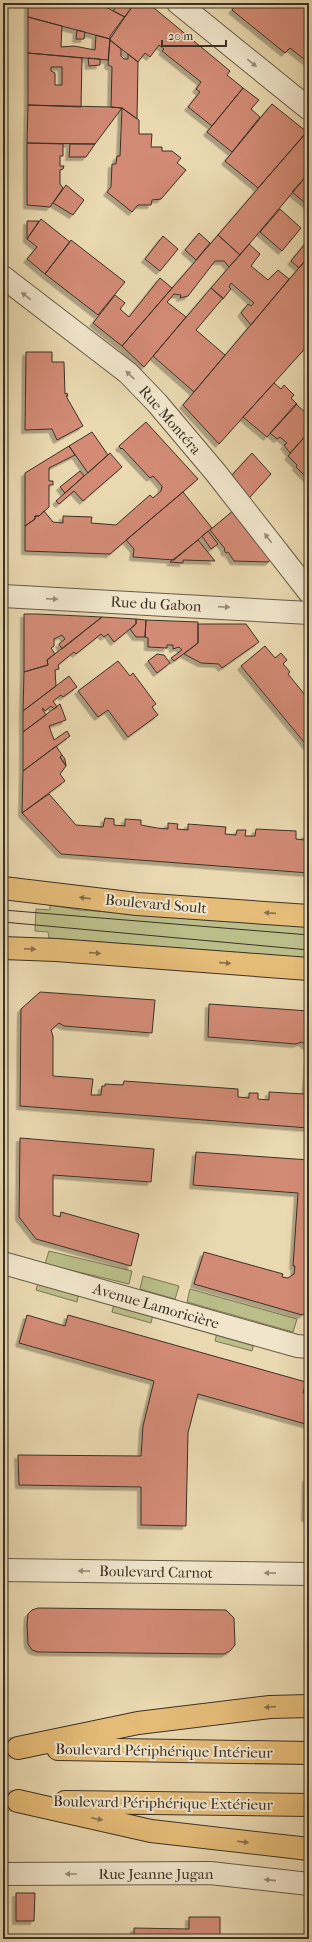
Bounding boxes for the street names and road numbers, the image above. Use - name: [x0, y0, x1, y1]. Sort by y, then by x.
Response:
- street label: Rue Montéra: [135, 382, 206, 459]
- street label: Rue du Gabon: [110, 593, 202, 615]
- street label: Boulevard Soult: [104, 891, 208, 917]
- street label: Avenue Lamoricière: [90, 1279, 222, 1333]
- street label: Boulevard Carnot: [99, 1562, 214, 1582]
- street label: Boulevard Périphérique Intérieur: [55, 1740, 273, 1762]
- street label: Boulevard Périphérique Extérieur: [53, 1792, 274, 1814]
- street label: Rue Jeanne Jugan: [99, 1865, 214, 1883]

